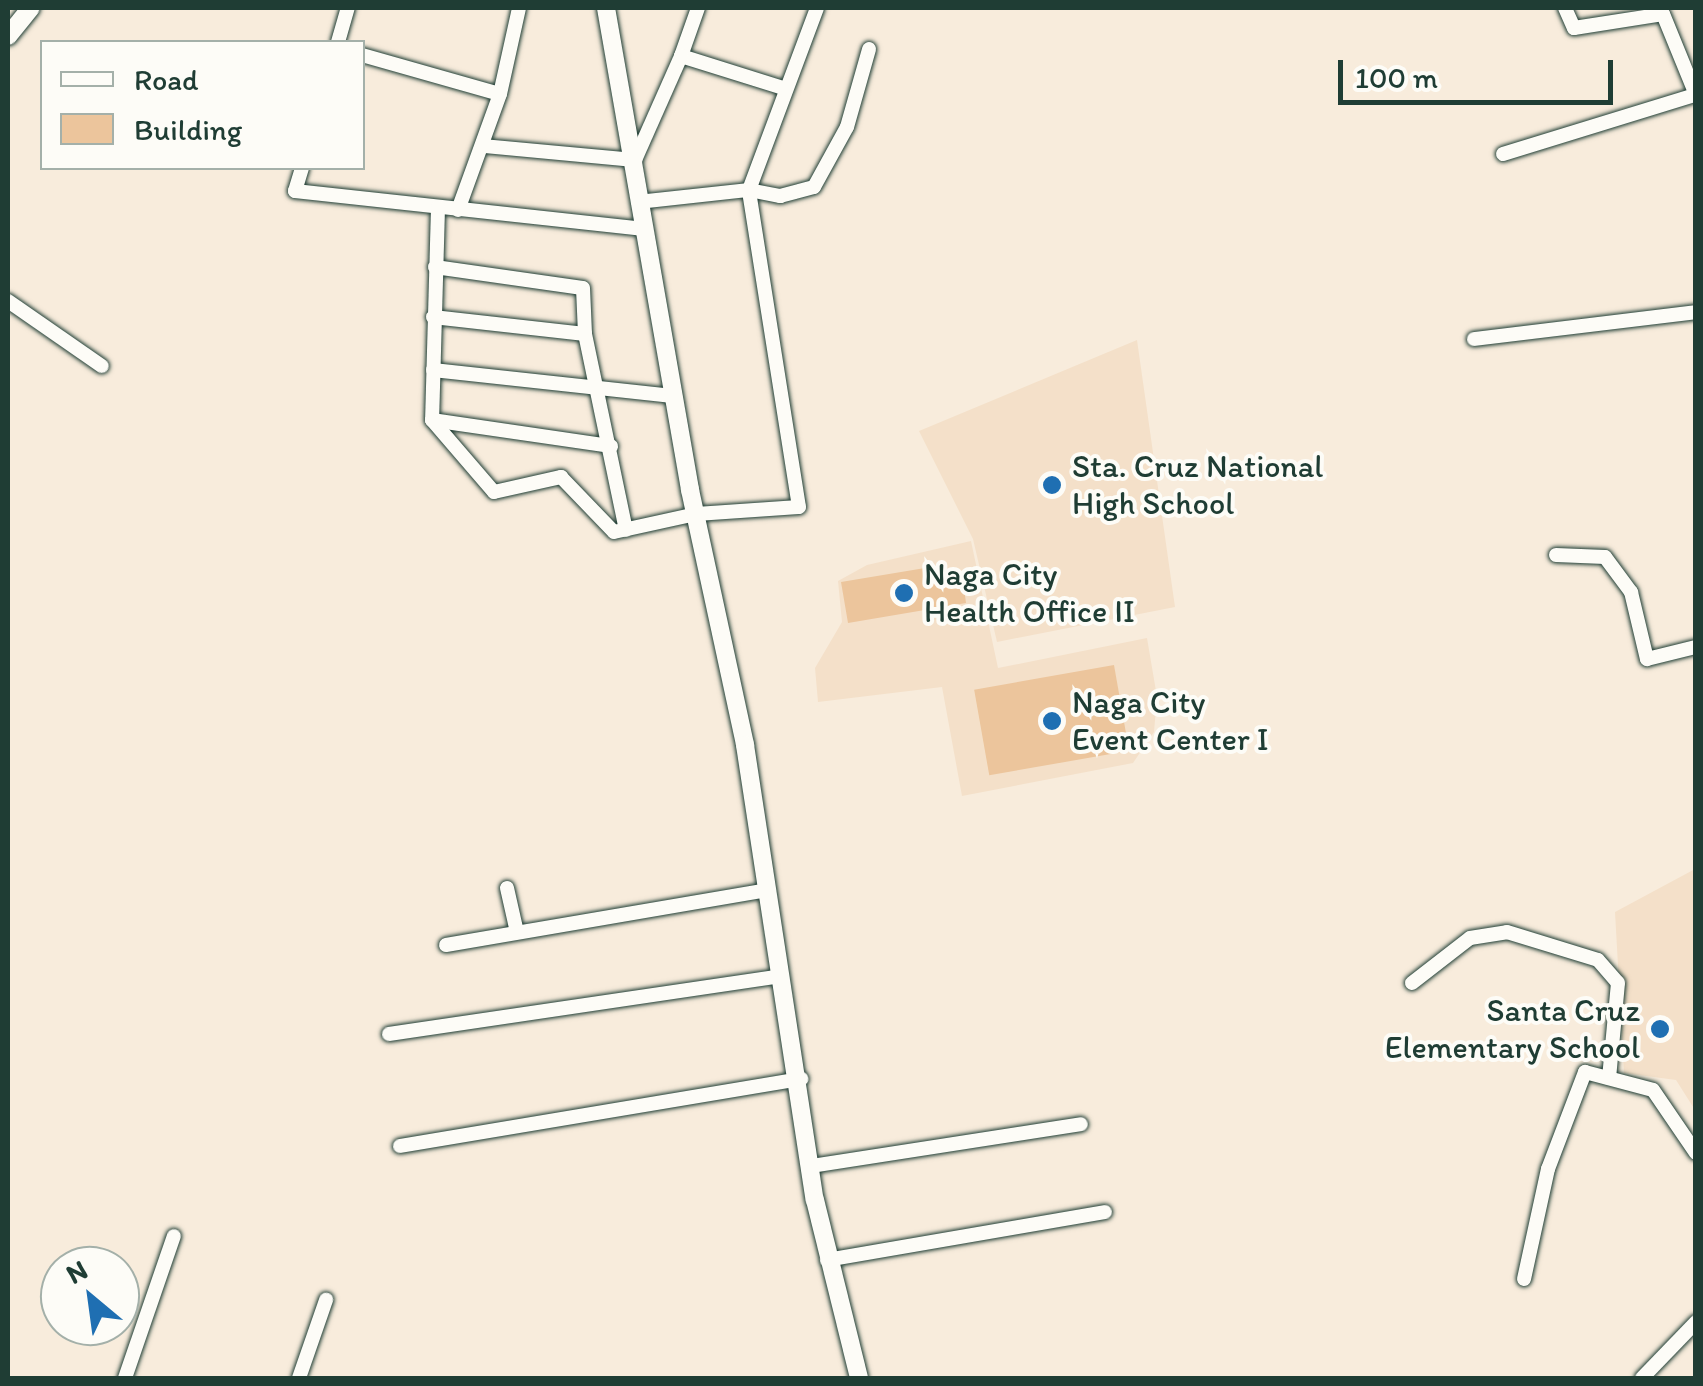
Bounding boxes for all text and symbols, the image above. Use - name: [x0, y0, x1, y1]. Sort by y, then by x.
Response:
- legend: [40, 40, 365, 170]
- scale bar: [1343, 40, 1618, 102]
- text: 100 m: [1355, 59, 1438, 96]
- text: Road: [134, 61, 199, 98]
- text: Building: [134, 111, 242, 148]
- place label: Sta. Cruz National High School: [1072, 448, 1324, 523]
- marker: Sta. Cruz National High School: [1041, 474, 1063, 496]
- place label: Naga City Health Office II: [924, 556, 1135, 631]
- marker: Naga City Health Office II: [893, 582, 915, 604]
- place label: Naga City Event Center I: [1072, 684, 1269, 759]
- marker: Naga City Event Center I: [1041, 710, 1063, 732]
- place label: Santa Cruz Elementary School: [1385, 992, 1640, 1067]
- marker: Santa Cruz Elementary School: [1649, 1018, 1671, 1040]
- north arrow: [40, 1246, 140, 1346]
- text: N: [60, 1252, 93, 1291]

